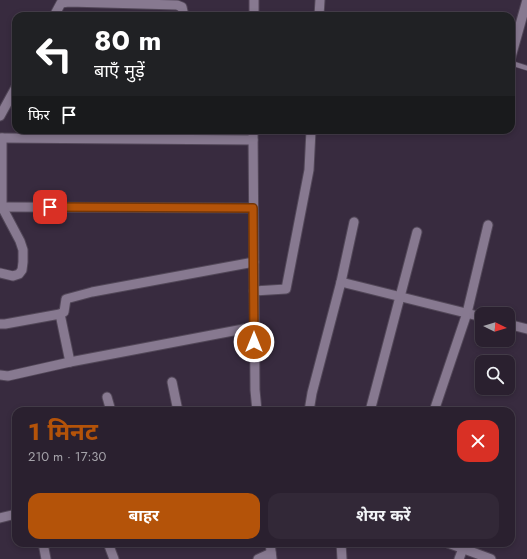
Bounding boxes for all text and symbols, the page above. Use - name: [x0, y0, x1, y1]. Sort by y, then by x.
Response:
- text: 80 m: [94, 20, 161, 61]
- icon: left: [28, 28, 80, 80]
- text: बाएँ मुड़ें: [94, 58, 145, 84]
- text: फिर: [28, 104, 50, 126]
- icon: arrive: [58, 104, 80, 126]
- pin: [33, 190, 67, 224]
- icon: arrive: [39, 196, 61, 218]
- north arrow: [475, 307, 515, 347]
- map controls: [475, 307, 515, 395]
- position arrow: [233, 321, 275, 363]
- button: search: [475, 355, 515, 395]
- text: 1 मिनट: [28, 414, 98, 449]
- button: close: [457, 420, 499, 462]
- text: 210 m · 17:30: [28, 447, 106, 466]
- button: बाहर: [28, 493, 260, 539]
- button: शेयर करें: [268, 493, 499, 539]

